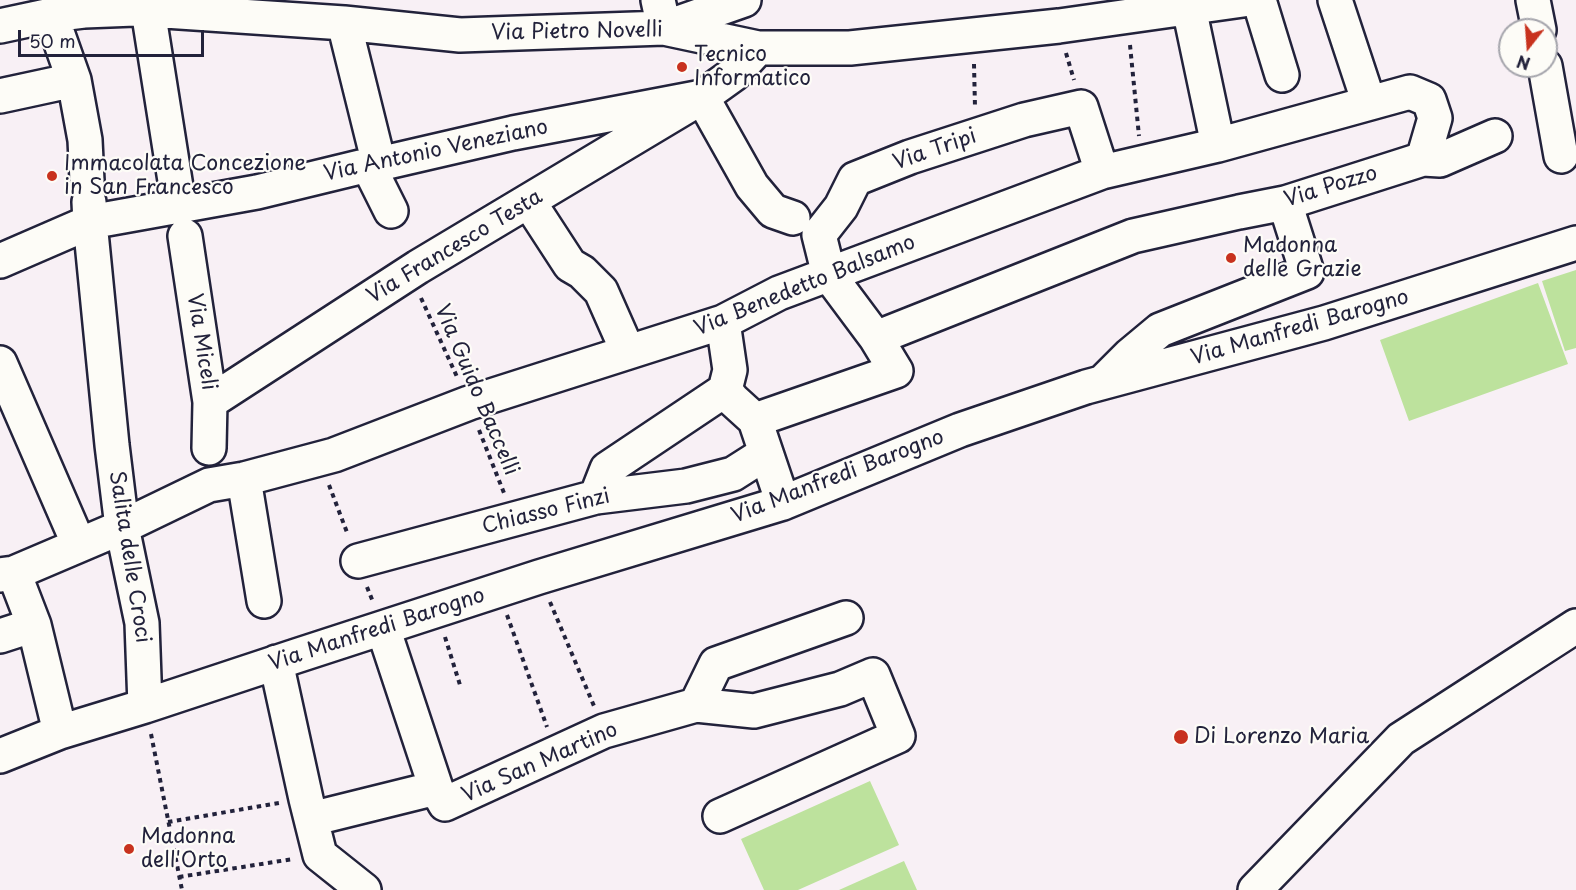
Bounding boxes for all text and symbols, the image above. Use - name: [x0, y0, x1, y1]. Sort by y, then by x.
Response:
- scale bar: [21, 18, 207, 56]
- street label: Via Pietro Novelli: [491, 18, 663, 46]
- north arrow: [1498, 18, 1558, 78]
- text: 50 m: [29, 27, 76, 54]
- place label: Tecnico Informatico: [694, 42, 811, 92]
- text: N: [1514, 50, 1533, 77]
- marker: Tecnico Informatico: [675, 60, 689, 74]
- street label: Via Antonio Veneziano: [322, 115, 550, 187]
- street label: Via Tripi: [890, 124, 980, 176]
- place label: Immacolata Concezione in San Francesco: [64, 151, 306, 201]
- street label: Via Pozzo: [1281, 161, 1381, 213]
- marker: Immacolata Concezione in San Francesco: [45, 169, 59, 183]
- street label: Via Francesco Testa: [363, 185, 547, 309]
- street label: Via Benedetto Balsamo: [691, 230, 919, 342]
- place label: Madonna delle Grazie: [1243, 233, 1362, 283]
- marker: Madonna delle Grazie: [1224, 251, 1238, 265]
- street label: Via Manfredi Barogno: [1188, 285, 1412, 371]
- street label: Via Miceli: [181, 292, 221, 392]
- street label: Via Guido Baccelli: [429, 301, 523, 479]
- street label: Via Manfredi Barogno: [728, 425, 948, 529]
- street label: Salita delle Croci: [103, 469, 155, 645]
- street label: Chiasso Finzi: [479, 484, 613, 540]
- street label: Via Manfredi Barogno: [266, 583, 488, 677]
- street label: Via San Martino: [458, 717, 622, 809]
- place label: Di Lorenzo Maria: [1194, 724, 1369, 750]
- marker: Di Lorenzo Maria: [1172, 728, 1190, 746]
- place label: Madonna dell'Orto: [141, 824, 235, 874]
- marker: Madonna dell'Orto: [122, 842, 136, 856]

